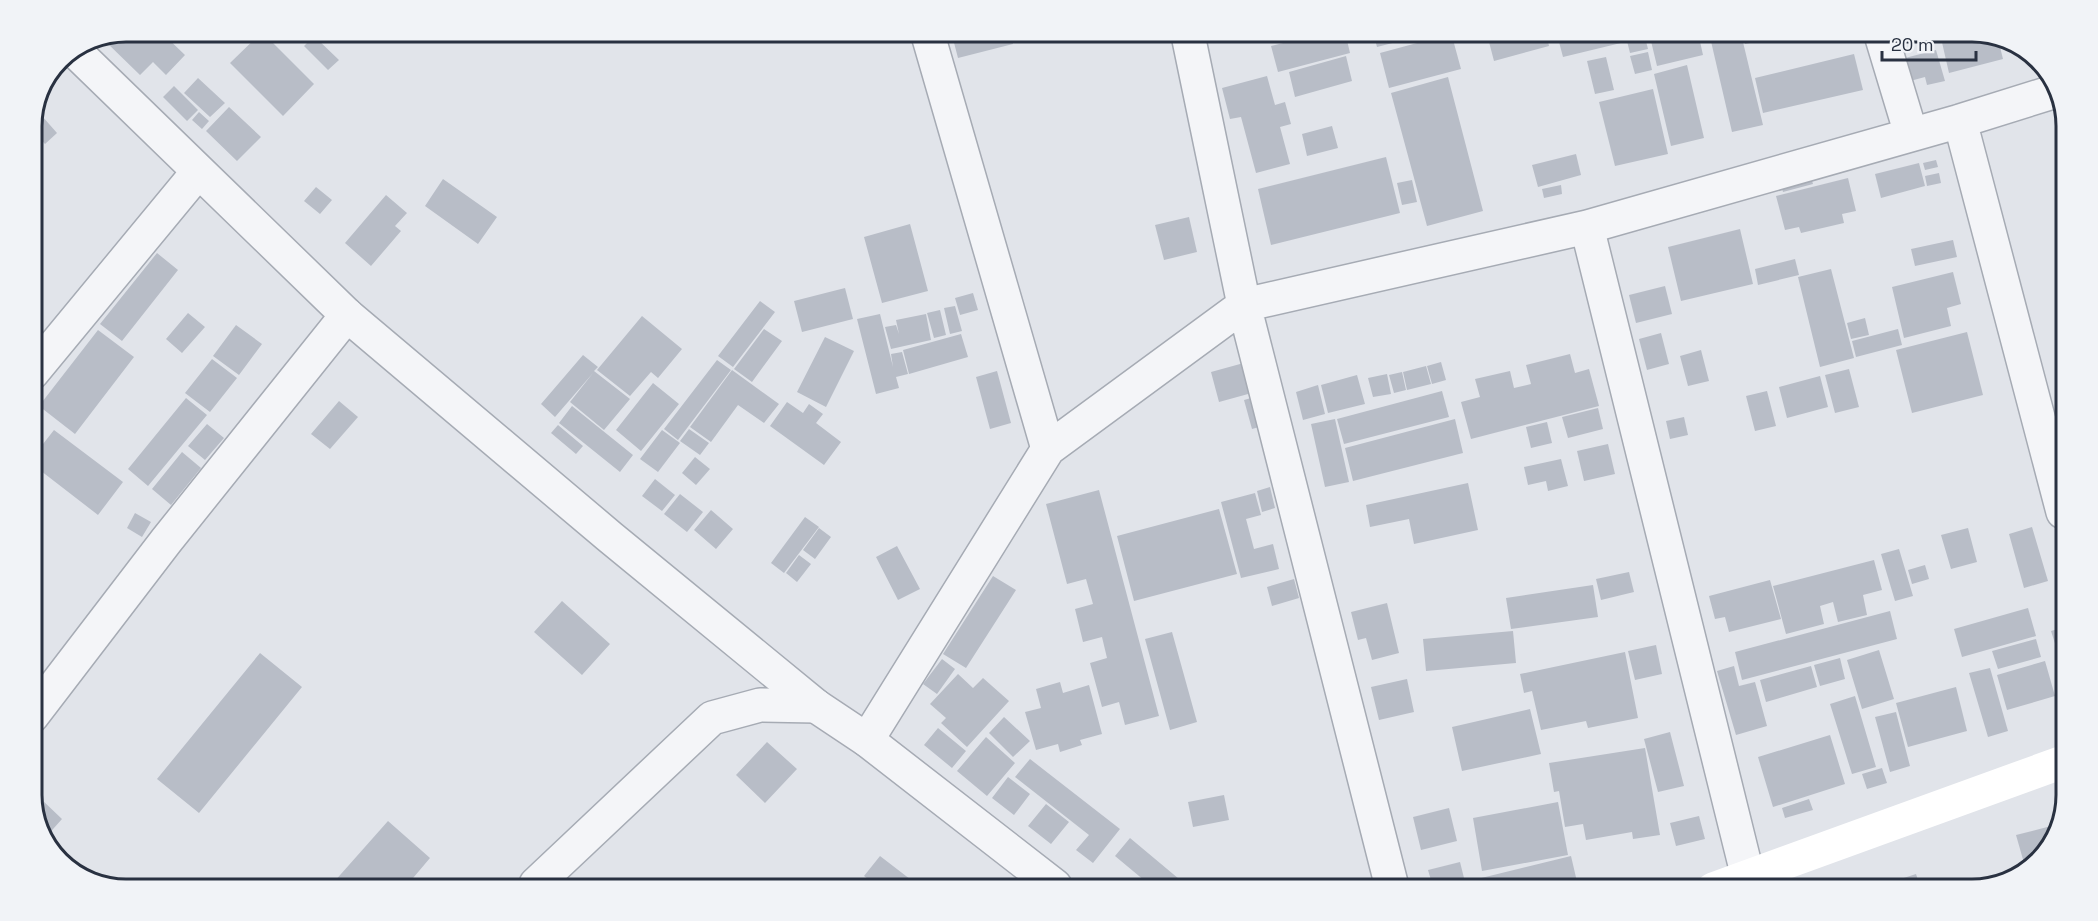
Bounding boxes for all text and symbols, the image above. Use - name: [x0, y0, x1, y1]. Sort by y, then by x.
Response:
- scale bar: [1882, 24, 1976, 62]
- text: 20 m: [1891, 33, 1934, 56]

